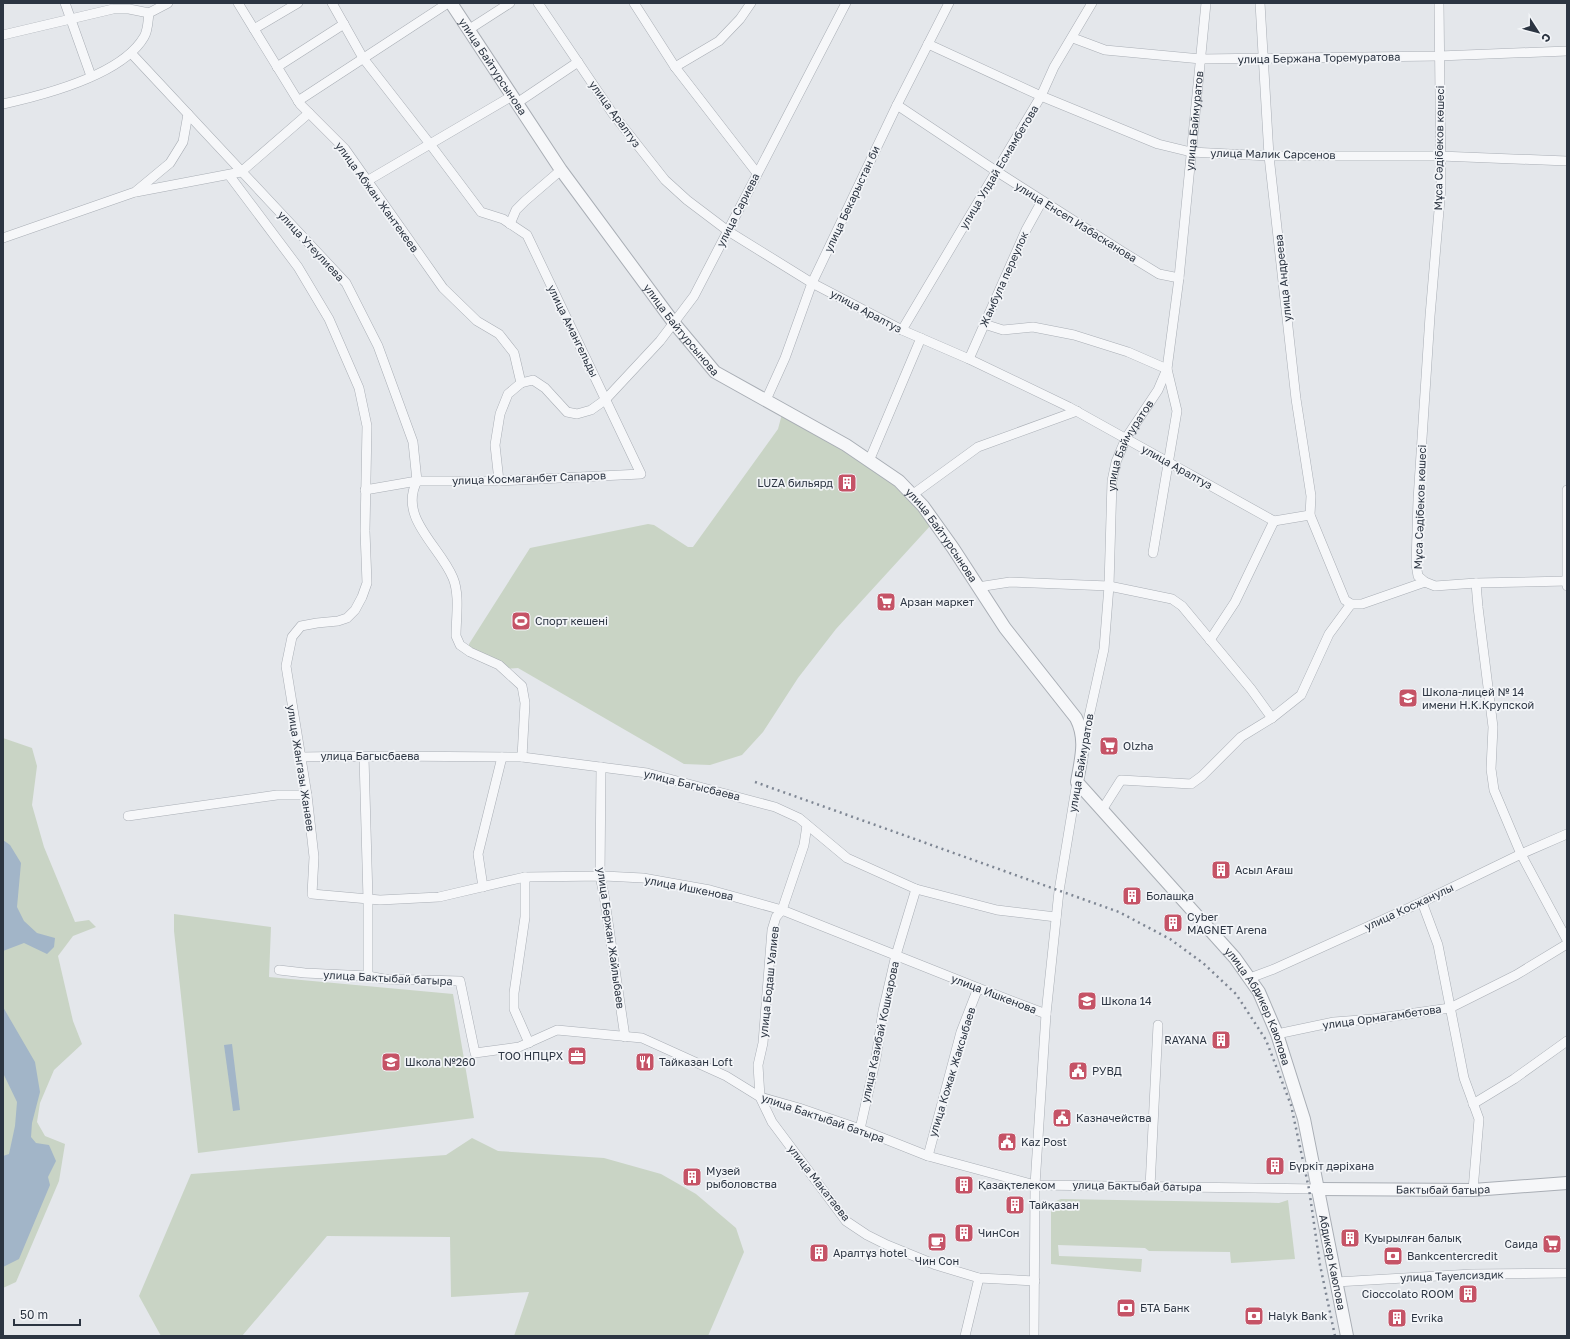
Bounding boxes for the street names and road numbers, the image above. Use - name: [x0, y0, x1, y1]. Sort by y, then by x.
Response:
- street label: улица Байтурсынова: [457, 15, 530, 117]
- street label: улица Бержана Торемуратова: [1238, 50, 1400, 65]
- street label: улица Баймуратов: [1183, 70, 1205, 171]
- street label: улица Аралтуз: [587, 78, 644, 150]
- street label: Мұса Сәдібеков көшесі: [1431, 85, 1447, 211]
- street label: улица Улдай Есмамбетова: [956, 102, 1041, 231]
- street label: улица Абжан Жантекеев: [333, 139, 422, 254]
- street label: улица Бекарыстан би: [821, 143, 882, 254]
- street label: улица Малик Сарсенов: [1210, 146, 1336, 161]
- street label: улица Сариева: [713, 171, 762, 249]
- street label: улица Енсеп Избасканова: [1013, 179, 1140, 264]
- street label: улица Утеулиева: [275, 208, 347, 284]
- street label: Жамбула переулок: [977, 228, 1031, 329]
- street label: улица Андреева: [1271, 234, 1294, 322]
- street label: улица Байтурсынова: [641, 281, 722, 378]
- street label: улица Амангельды: [545, 282, 601, 379]
- street label: улица Аралтуз: [828, 286, 904, 335]
- street label: улица Баймуратов: [1105, 397, 1156, 492]
- street label: улица Аралтуз: [1140, 442, 1215, 492]
- street label: Мұса Сәдібеков көшесі: [1411, 444, 1429, 570]
- street label: улица Космаганбет Сапаров: [452, 468, 606, 487]
- street label: улица Байтурсынова: [903, 485, 980, 584]
- street label: улица Жангазы Жанаев: [285, 704, 318, 832]
- street label: улица Баймуратов: [1065, 712, 1096, 813]
- street label: улица Багысбаева: [320, 749, 420, 762]
- street label: улица Багысбаева: [642, 766, 742, 803]
- street label: улица Бержан Жайлыбаев: [595, 866, 628, 1010]
- street label: улица Ишкенова: [643, 872, 735, 903]
- street label: улица Косжанулы: [1362, 880, 1455, 933]
- street label: улица Бодаш Уалиев: [756, 926, 781, 1038]
- street label: улица Абдикер Каюпова: [1222, 944, 1293, 1067]
- street label: улица Казибай Кошкарова: [858, 960, 901, 1104]
- street label: улица Бактыбай батыра: [323, 968, 453, 987]
- street label: улица Ишкенова: [950, 971, 1039, 1016]
- street label: улица Ормагамбетова: [1322, 1002, 1442, 1031]
- street label: улица Кожак Жаксыбаев: [926, 1005, 977, 1138]
- street label: улица Бактыбай батыра: [760, 1090, 887, 1145]
- street label: улица Макатаева: [786, 1142, 853, 1223]
- street label: улица Бактыбай батыра: [1072, 1178, 1202, 1193]
- street label: Бактыбай батыра: [1396, 1182, 1491, 1196]
- street label: Абдикер Каюпова: [1317, 1213, 1349, 1311]
- street label: улица Тауелсиздик: [1400, 1267, 1505, 1284]

